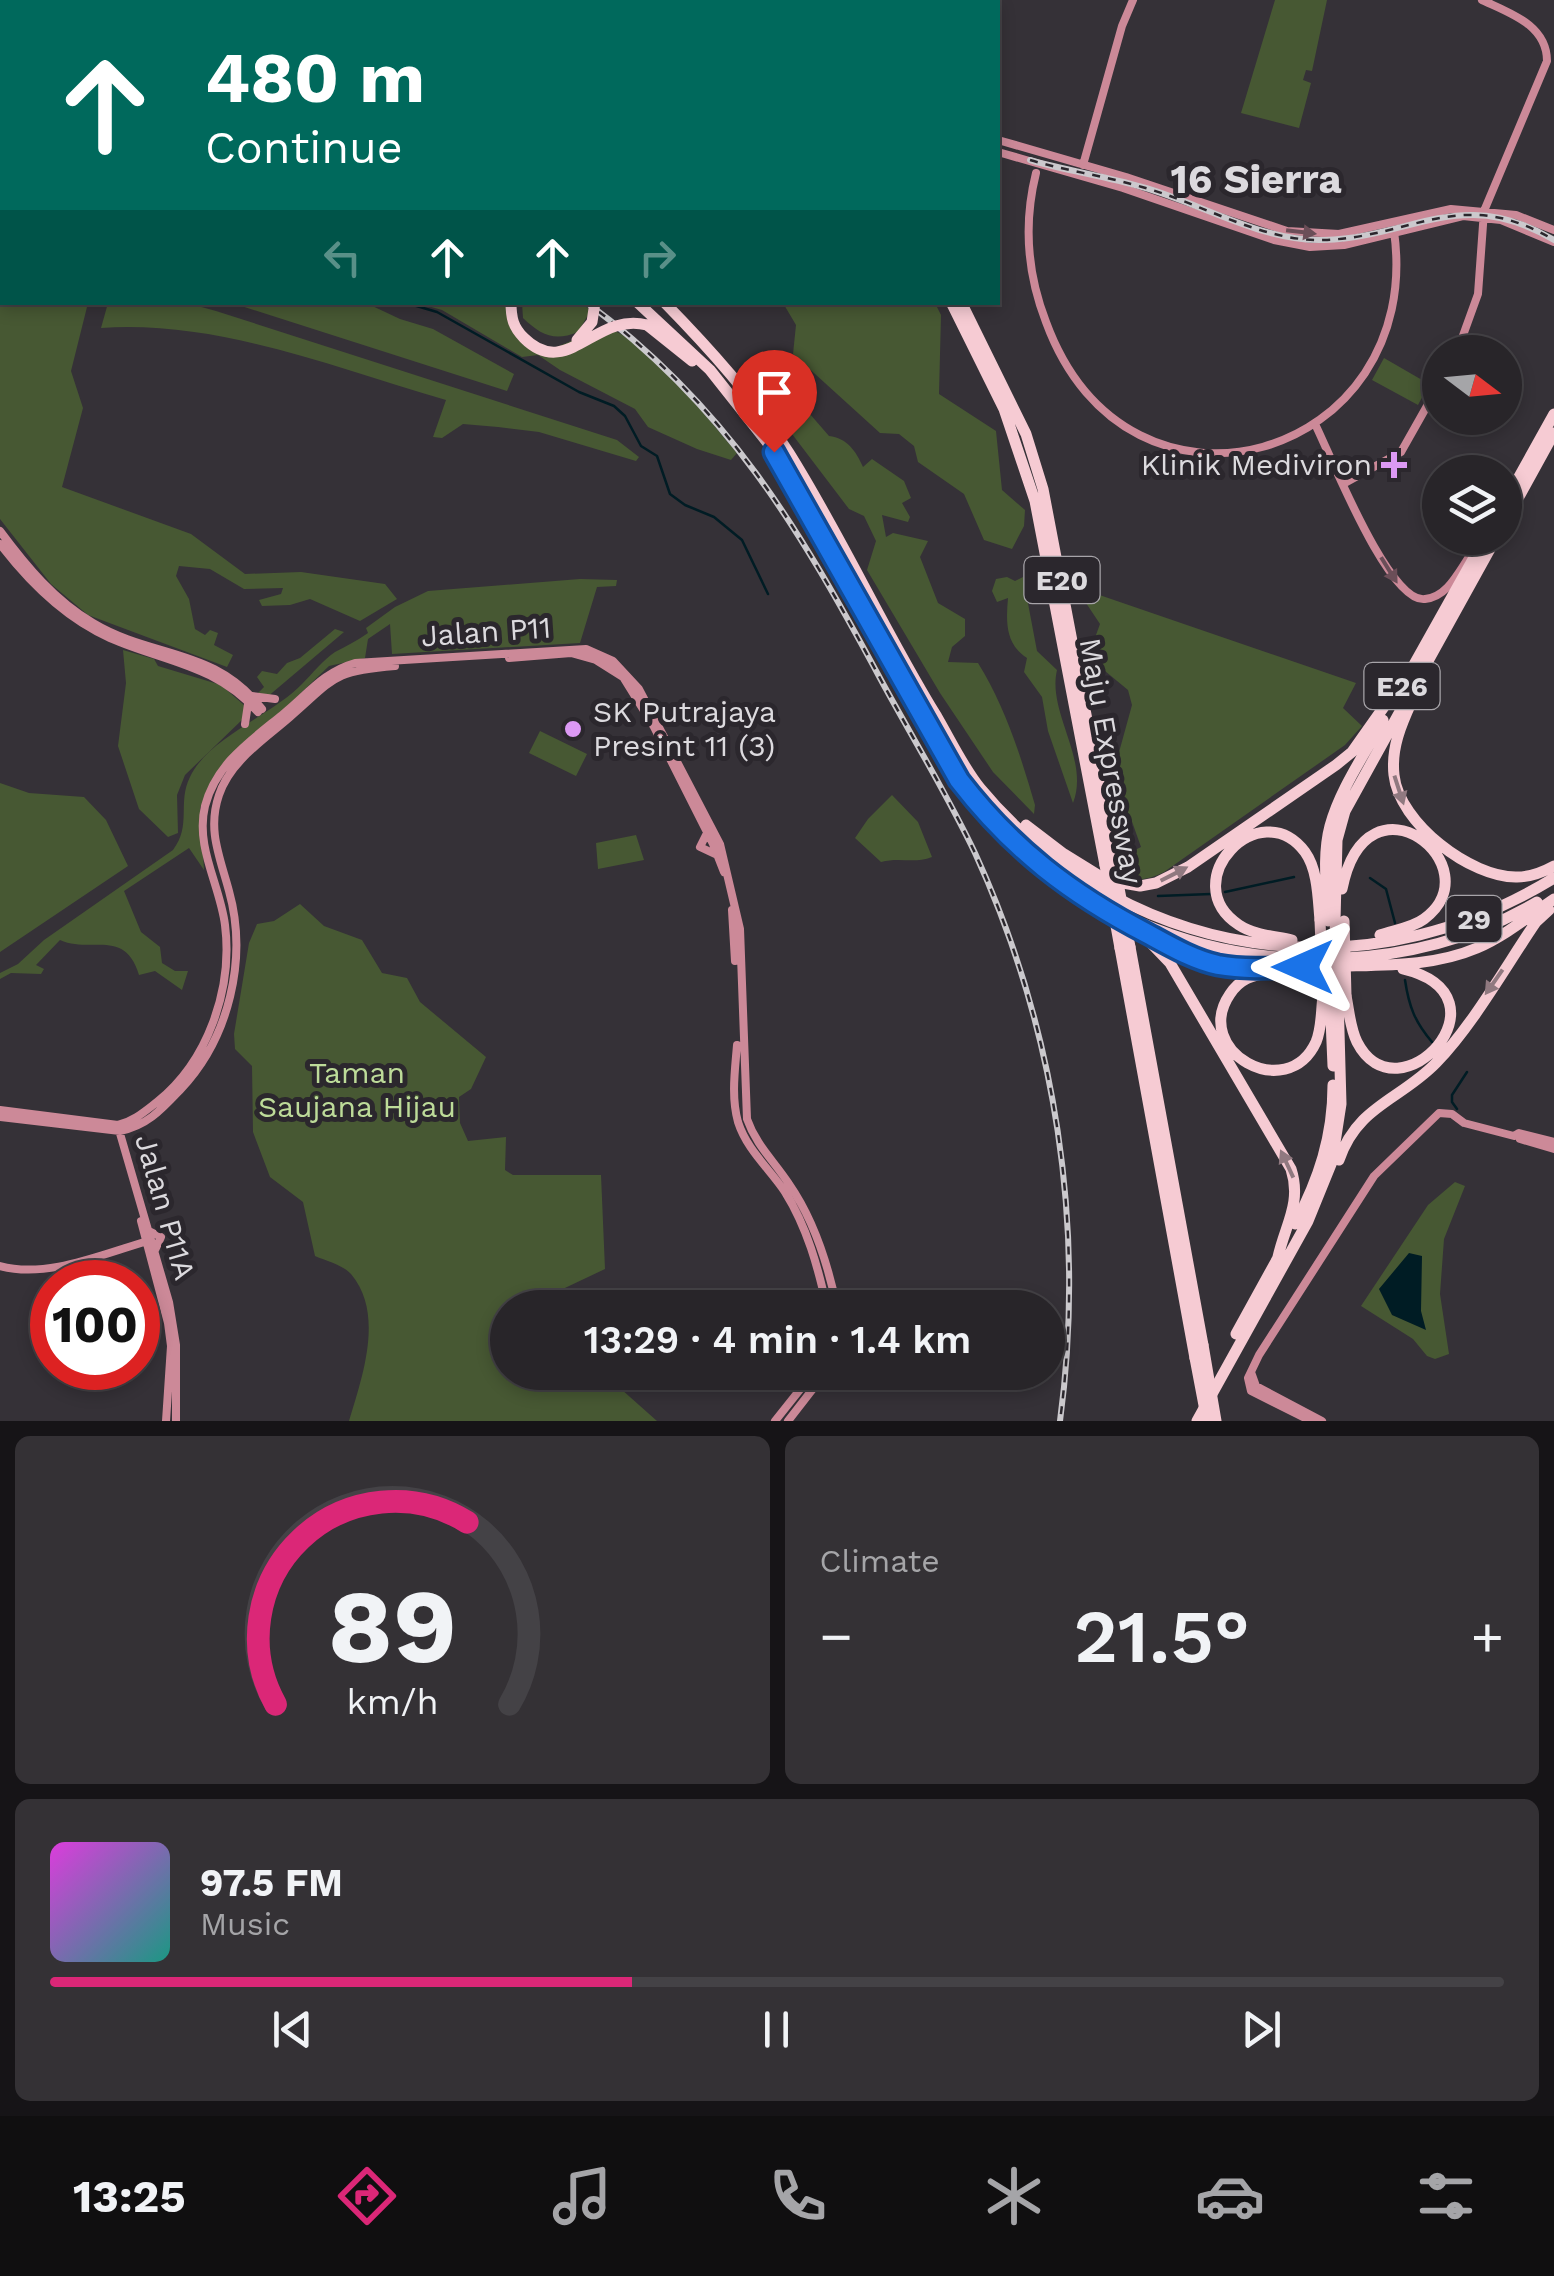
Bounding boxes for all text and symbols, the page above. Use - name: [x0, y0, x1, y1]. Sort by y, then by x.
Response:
- text: 480 m: [205, 37, 425, 119]
- icon: ahead: [40, 40, 170, 170]
- text: Continue: [205, 121, 403, 174]
- district label: 16 Sierra: [1170, 156, 1342, 203]
- one-way arrow: [1285, 224, 1317, 240]
- icon: left: [315, 230, 370, 285]
- icon: ahead: [420, 230, 475, 285]
- icon: ahead: [525, 230, 580, 285]
- icon: right: [630, 230, 685, 285]
- north arrow: [1422, 335, 1522, 435]
- map controls: [1422, 335, 1522, 555]
- pin: [732, 350, 817, 453]
- icon: arrive: [747, 365, 802, 420]
- place label: Klinik Mediviron: [1141, 447, 1372, 482]
- marker: Klinik Mediviron: [1381, 452, 1407, 478]
- button: layers: [1422, 455, 1522, 555]
- one-way arrow: [1380, 556, 1397, 584]
- road number: E20: [1024, 557, 1100, 603]
- street label: Jalan P11: [420, 610, 552, 653]
- street label: Maju Expressway: [1073, 635, 1150, 887]
- road number: E26: [1364, 663, 1440, 709]
- place label: SK Putrajaya Presint 11 (3): [593, 694, 776, 763]
- marker: SK Putrajaya Presint 11 (3): [562, 718, 584, 740]
- one-way arrow: [1393, 776, 1408, 806]
- one-way arrow: [1159, 866, 1188, 883]
- road number: 29: [1446, 896, 1502, 942]
- position arrow: [1251, 915, 1355, 1019]
- one-way arrow: [1485, 969, 1504, 996]
- park label: Taman Saujana Hijau: [258, 1055, 456, 1124]
- street label: Jalan P11A: [128, 1130, 203, 1284]
- one-way arrow: [1279, 1149, 1296, 1178]
- speed limit sign: 100: [30, 1260, 160, 1390]
- text: 13:29 · 4 min · 1.4 km: [584, 1318, 971, 1362]
- text: Climate: [820, 1542, 940, 1580]
- text: 89: [328, 1565, 457, 1687]
- text: 21.5°: [1074, 1592, 1250, 1680]
- text: −: [820, 1604, 853, 1668]
- text: +: [1471, 1604, 1504, 1668]
- text: km/h: [346, 1681, 438, 1723]
- text: 97.5 FM: [200, 1861, 343, 1905]
- text: Music: [200, 1905, 290, 1943]
- icon: previous: [265, 2002, 320, 2057]
- icon: pause: [749, 2002, 804, 2057]
- icon: next: [1234, 2002, 1289, 2057]
- icon: directions: [332, 2161, 402, 2231]
- icon: music: [547, 2161, 617, 2231]
- icon: phone: [763, 2161, 833, 2231]
- icon: climate: [979, 2161, 1049, 2231]
- icon: car: [1195, 2161, 1265, 2231]
- icon: filters: [1411, 2161, 1481, 2231]
- text: 13:25: [73, 2170, 186, 2223]

